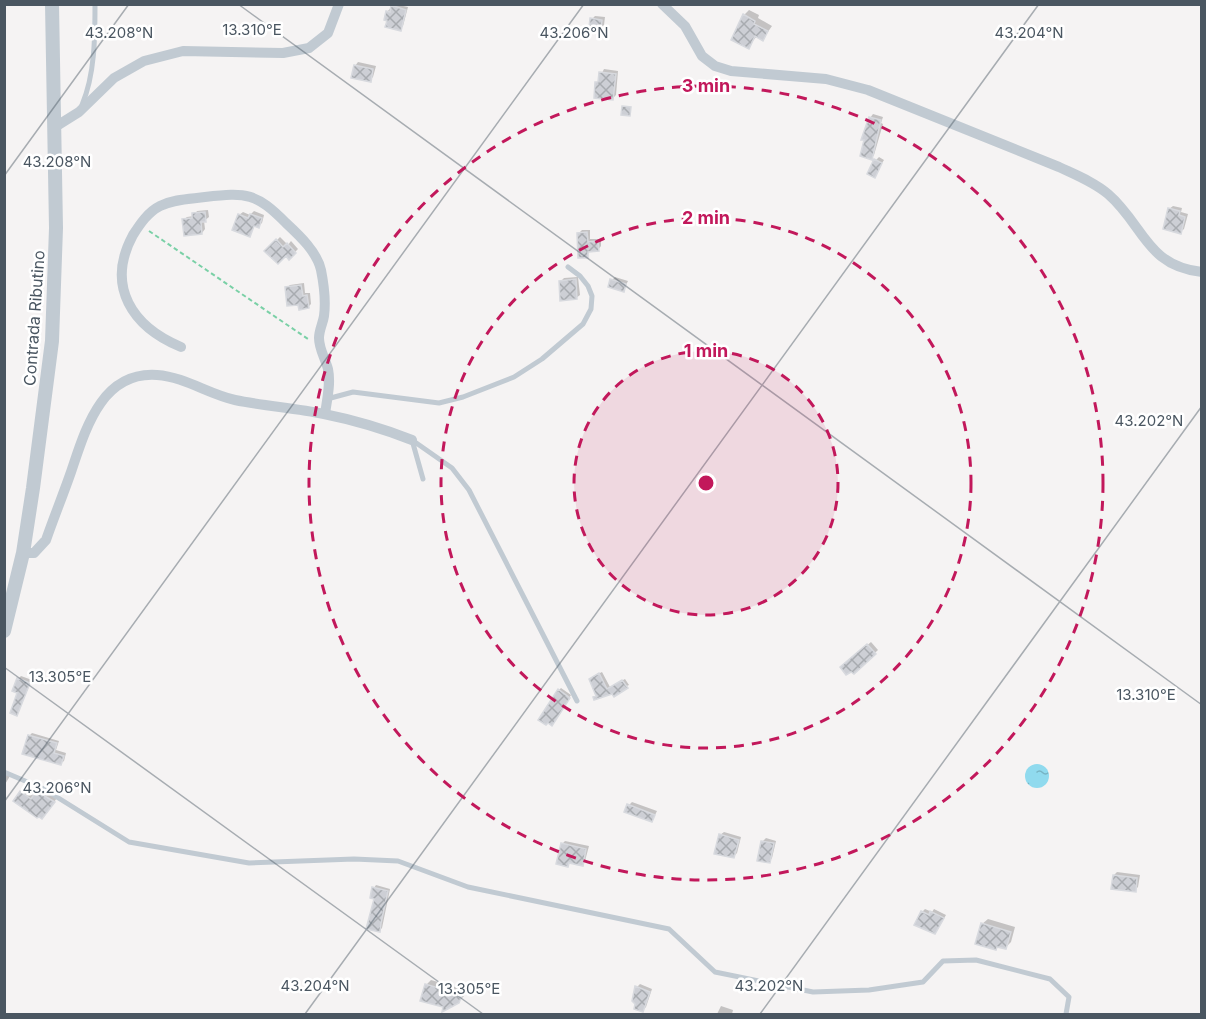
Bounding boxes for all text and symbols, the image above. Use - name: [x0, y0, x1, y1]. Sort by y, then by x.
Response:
- text: 13.310°E: [222, 20, 282, 39]
- text: 43.208°N: [85, 23, 153, 42]
- text: 43.206°N: [540, 23, 609, 42]
- text: 43.204°N: [994, 23, 1064, 42]
- text: 3 min: [682, 75, 730, 96]
- text: 43.208°N: [23, 152, 91, 171]
- text: 2 min: [682, 207, 730, 228]
- street label: Contrada Ributino: [19, 250, 49, 386]
- text: 1 min: [684, 340, 728, 361]
- text: 43.202°N: [1115, 411, 1183, 430]
- centre of rings: [696, 473, 716, 493]
- text: 13.305°E: [29, 667, 91, 686]
- text: 13.310°E: [1116, 685, 1176, 704]
- text: 43.206°N: [23, 778, 92, 797]
- text: 43.204°N: [280, 976, 350, 995]
- text: 43.202°N: [735, 976, 803, 995]
- text: 13.305°E: [438, 979, 500, 998]

